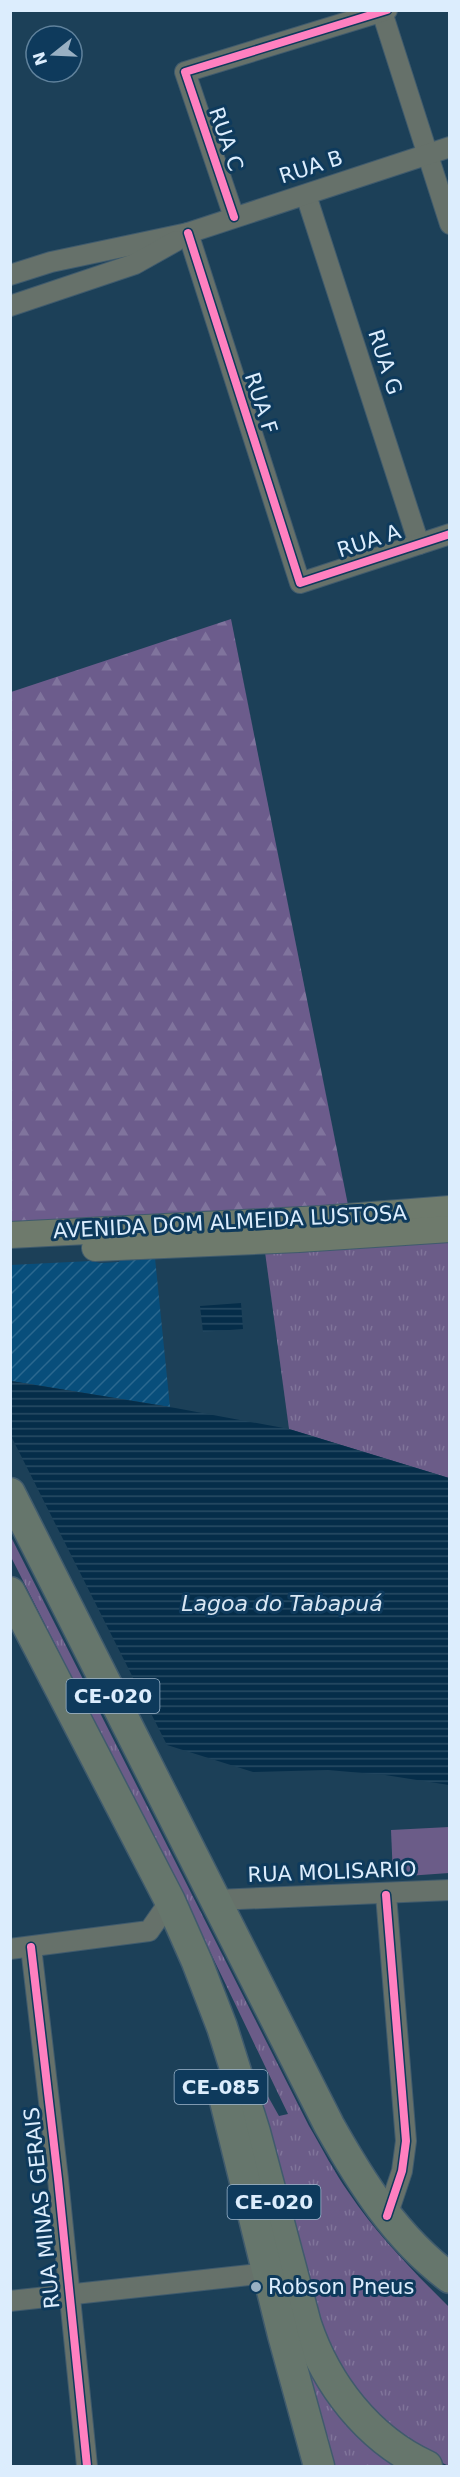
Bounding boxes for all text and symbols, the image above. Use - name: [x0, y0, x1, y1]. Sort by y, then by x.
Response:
- north arrow: [24, 24, 84, 84]
- text: N: [29, 49, 51, 68]
- street label: RUA C: [204, 104, 248, 174]
- street label: RUA B: [276, 145, 346, 189]
- street label: RUA G: [363, 326, 407, 398]
- street label: RUA F: [240, 369, 282, 437]
- street label: RUA A: [334, 519, 404, 563]
- street label: AVENIDA DOM ALMEIDA LUSTOSA: [53, 1201, 408, 1243]
- water label: Lagoa do Tabapuá: [181, 1591, 383, 1616]
- road number: CE-020: [66, 1679, 160, 1713]
- street label: RUA MOLISARIO: [247, 1857, 417, 1887]
- road number: CE-085: [174, 2070, 268, 2104]
- street label: RUA MINAS GERAIS: [19, 2106, 65, 2310]
- road number: CE-020: [228, 2185, 320, 2219]
- place label: Robson Pneus: [268, 2275, 414, 2299]
- marker: Robson Pneus: [249, 2280, 263, 2294]

